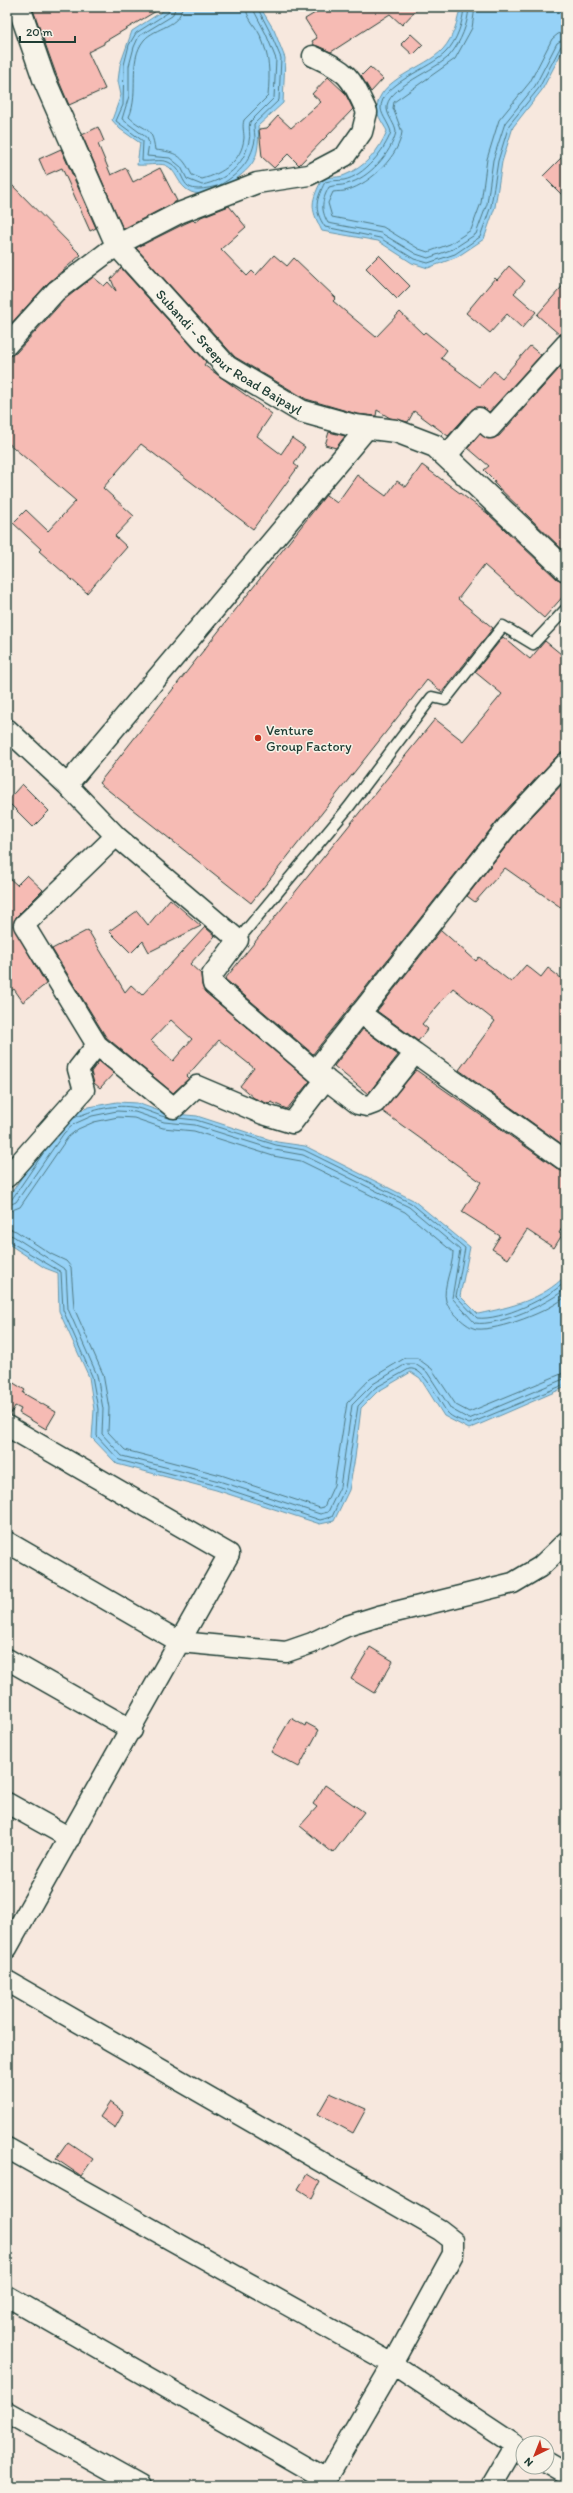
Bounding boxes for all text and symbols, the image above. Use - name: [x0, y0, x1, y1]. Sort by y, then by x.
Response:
- scale bar: [20, 18, 75, 44]
- text: 20 m: [26, 25, 53, 39]
- street label: Subandi - Sreepur Road Baipayl: [152, 286, 305, 419]
- place label: Venture Group Factory: [266, 722, 352, 755]
- marker: Venture Group Factory: [253, 733, 263, 743]
- north arrow: [515, 2435, 555, 2475]
- text: N: [521, 2455, 536, 2469]

